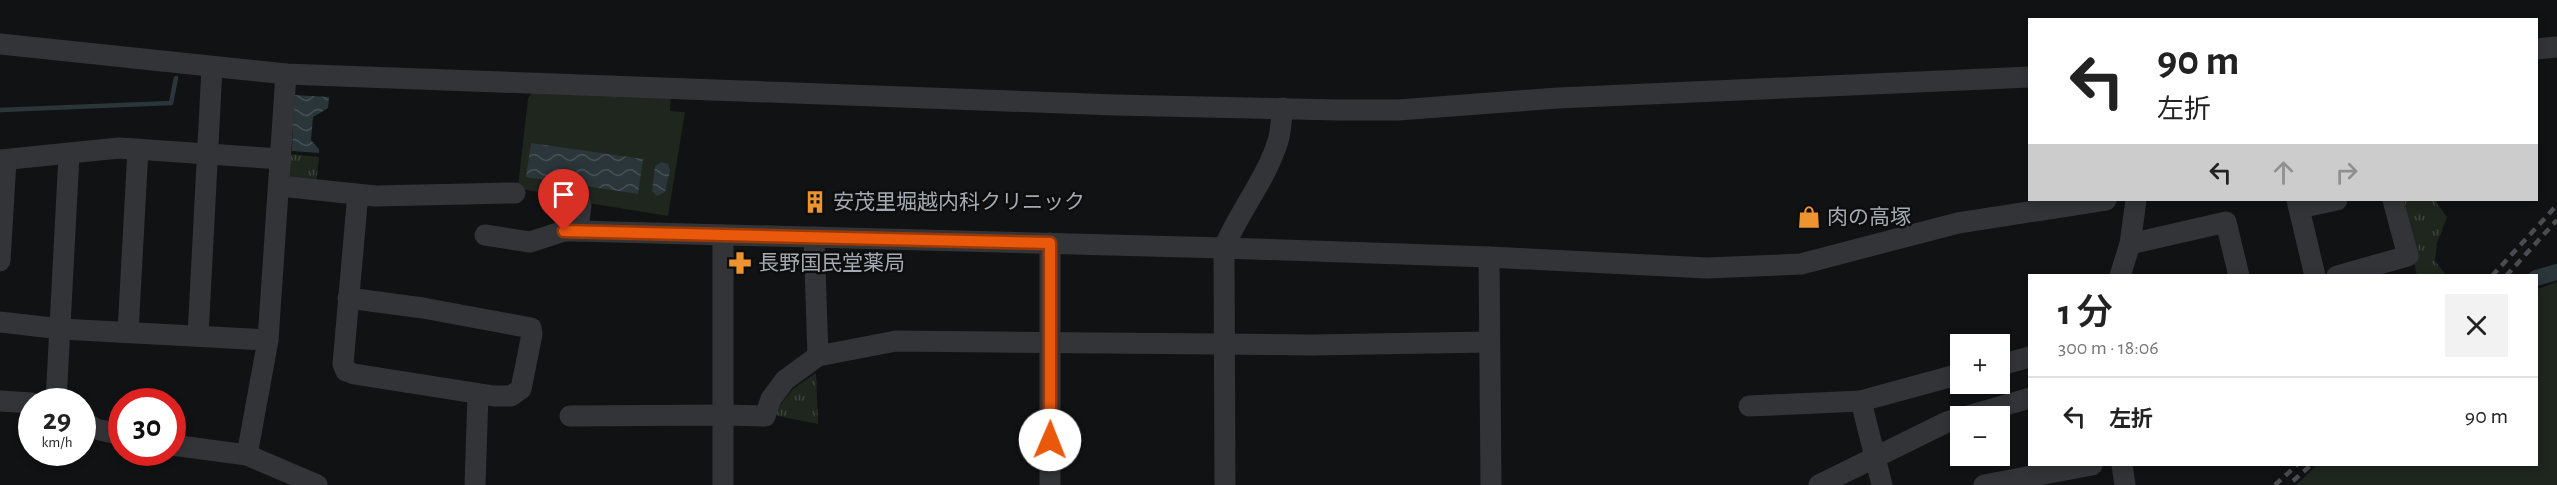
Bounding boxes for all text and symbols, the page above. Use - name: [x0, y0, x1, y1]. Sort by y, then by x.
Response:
- text: 90 m: [2157, 40, 2239, 82]
- icon: left: [2058, 42, 2136, 120]
- text: 左折: [2157, 96, 2211, 123]
- icon: left: [2204, 156, 2237, 189]
- icon: ahead: [2267, 156, 2300, 189]
- icon: right: [2330, 156, 2363, 189]
- pin: [538, 169, 589, 231]
- icon: arrive: [547, 178, 580, 211]
- building icon: 安茂里堀越内科クリニック: [802, 189, 828, 215]
- place label: 安茂里堀越内科クリニック: [833, 191, 1085, 213]
- shop icon: 肉の高塚: [1796, 204, 1822, 230]
- place label: 肉の高塚: [1827, 206, 1911, 228]
- pharmacy icon: 長野国民堂薬局: [727, 250, 753, 276]
- place label: 長野国民堂薬局: [758, 252, 905, 274]
- button: close: [2445, 294, 2508, 357]
- text: 1 分: [2058, 295, 2112, 331]
- map controls: [1950, 334, 2010, 466]
- button: +: [1950, 334, 2010, 394]
- text: 300 m · 18:06: [2058, 338, 2159, 358]
- speed limit sign: 30: [108, 388, 186, 466]
- icon: left: [2058, 400, 2091, 433]
- text: 29: [43, 405, 71, 435]
- text: 90 m: [2465, 405, 2508, 427]
- button: −: [1950, 406, 2010, 466]
- position arrow: [1018, 408, 1082, 472]
- text: 左折: [2109, 408, 2153, 430]
- text: km/h: [42, 435, 72, 450]

